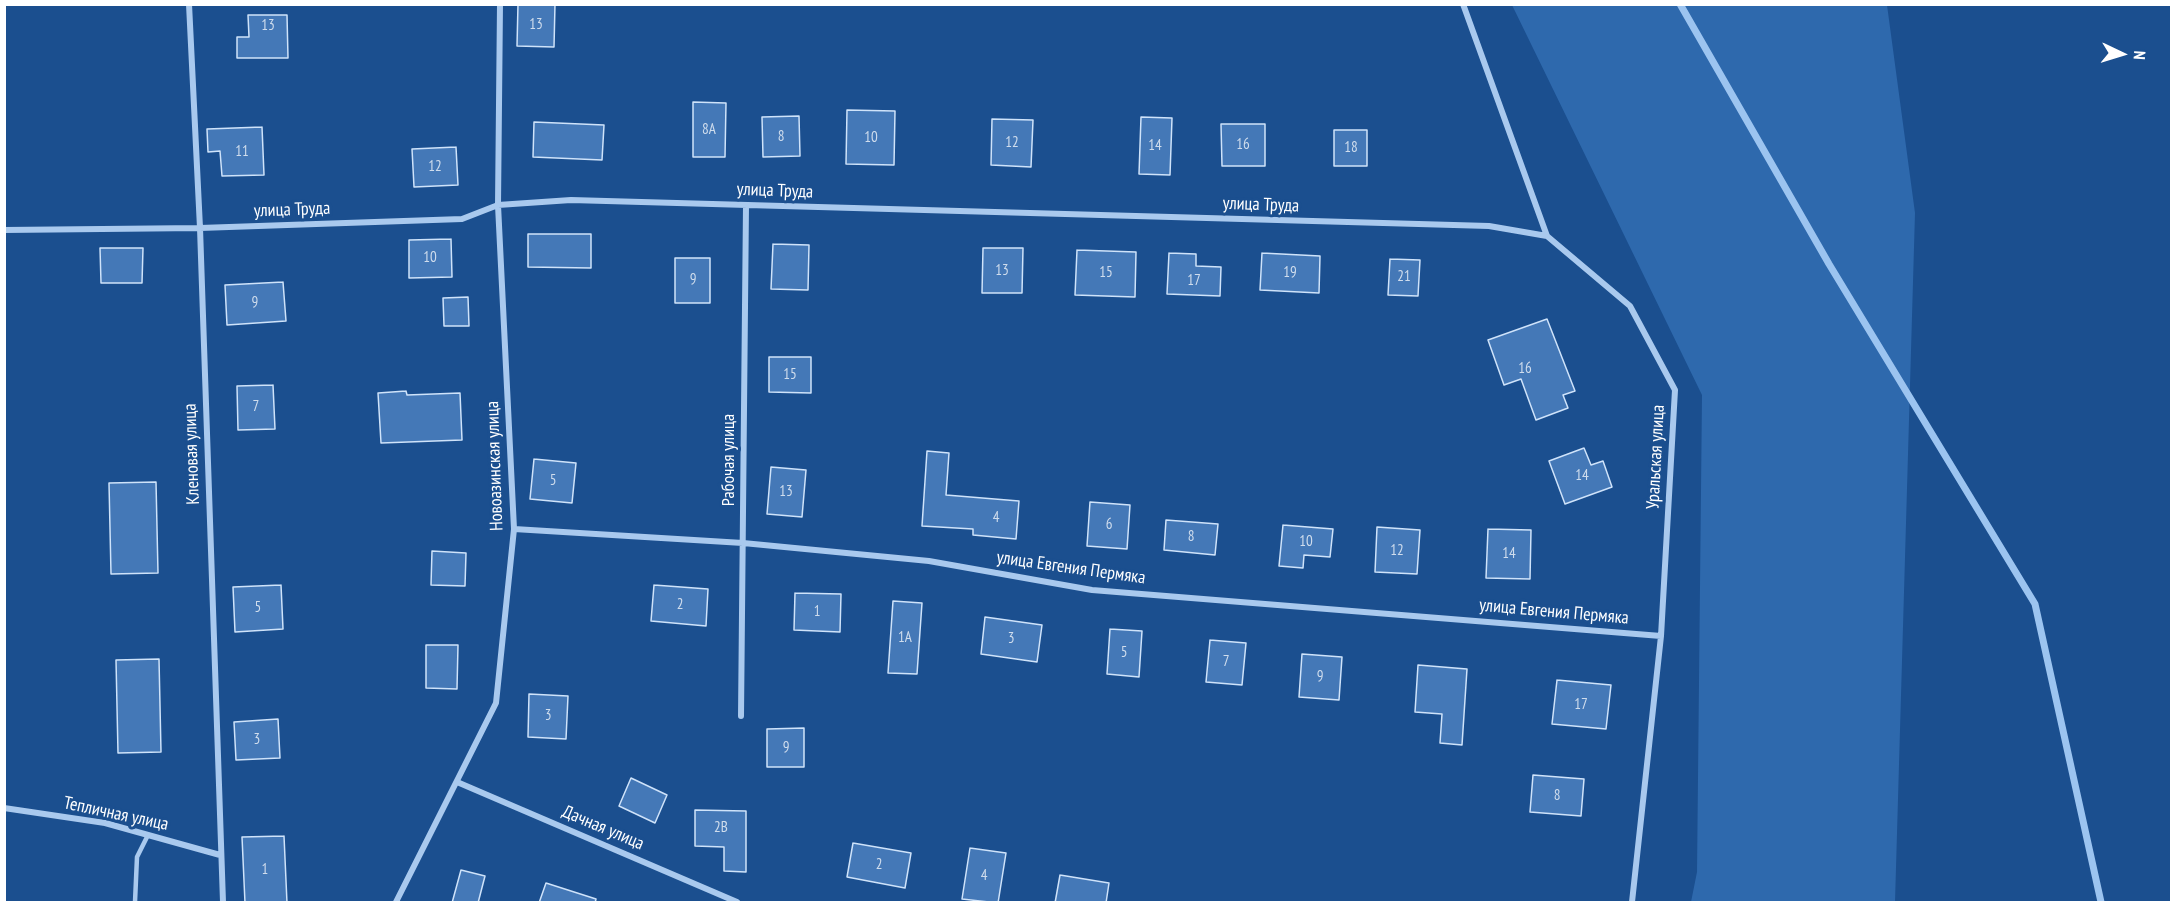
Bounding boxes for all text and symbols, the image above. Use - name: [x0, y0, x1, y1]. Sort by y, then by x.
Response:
- house number: 13: [529, 16, 543, 34]
- house number: 13: [261, 17, 275, 35]
- north arrow: [2092, 24, 2152, 84]
- text: N: [2130, 50, 2150, 60]
- house number: 8А: [702, 121, 716, 139]
- house number: 8: [778, 128, 784, 146]
- house number: 10: [864, 129, 878, 147]
- house number: 12: [1005, 134, 1019, 152]
- house number: 16: [1236, 136, 1250, 154]
- house number: 14: [1148, 137, 1162, 155]
- house number: 18: [1344, 139, 1358, 157]
- house number: 11: [235, 143, 249, 161]
- house number: 12: [428, 158, 442, 176]
- street label: улица Труда: [736, 179, 814, 203]
- street label: улица Труда: [1222, 193, 1300, 217]
- street label: улица Труда: [253, 198, 331, 222]
- house number: 10: [423, 249, 437, 267]
- house number: 13: [995, 262, 1009, 280]
- house number: 15: [1099, 264, 1113, 282]
- house number: 19: [1283, 264, 1297, 282]
- house number: 21: [1397, 268, 1411, 286]
- house number: 9: [690, 271, 696, 289]
- house number: 17: [1187, 272, 1201, 290]
- house number: 9: [252, 294, 258, 312]
- house number: 16: [1518, 360, 1532, 378]
- house number: 15: [783, 366, 797, 384]
- house number: 7: [253, 398, 259, 416]
- street label: Новоазинская улица: [482, 401, 508, 531]
- street label: Кленовая улица: [179, 403, 205, 505]
- street label: Уральская улица: [1642, 404, 1670, 510]
- street label: Рабочая улица: [718, 414, 740, 506]
- house number: 14: [1575, 467, 1589, 485]
- house number: 5: [550, 472, 556, 490]
- house number: 13: [779, 483, 793, 501]
- house number: 4: [993, 509, 999, 527]
- house number: 6: [1106, 516, 1112, 534]
- house number: 8: [1188, 528, 1194, 546]
- house number: 10: [1299, 533, 1313, 551]
- house number: 12: [1390, 542, 1404, 560]
- house number: 14: [1502, 545, 1516, 563]
- street label: улица Евгения Пермяка: [995, 547, 1147, 589]
- street label: улица Евгения Пермяка: [1478, 595, 1630, 629]
- house number: 2: [677, 596, 683, 614]
- house number: 5: [255, 599, 261, 617]
- house number: 1: [814, 603, 820, 621]
- house number: 1А: [898, 629, 912, 647]
- house number: 3: [1008, 630, 1014, 648]
- house number: 5: [1121, 644, 1127, 662]
- house number: 7: [1223, 653, 1229, 671]
- house number: 9: [1317, 668, 1323, 686]
- house number: 17: [1574, 696, 1588, 714]
- house number: 3: [545, 707, 551, 725]
- house number: 3: [254, 731, 260, 749]
- house number: 9: [783, 739, 789, 757]
- house number: 8: [1554, 787, 1560, 805]
- street label: Тепличная улица: [62, 792, 170, 836]
- street label: Дачная улица: [559, 801, 647, 855]
- house number: 2В: [714, 819, 728, 837]
- house number: 2: [876, 856, 882, 874]
- house number: 1: [262, 861, 268, 879]
- house number: 4: [981, 867, 987, 885]

